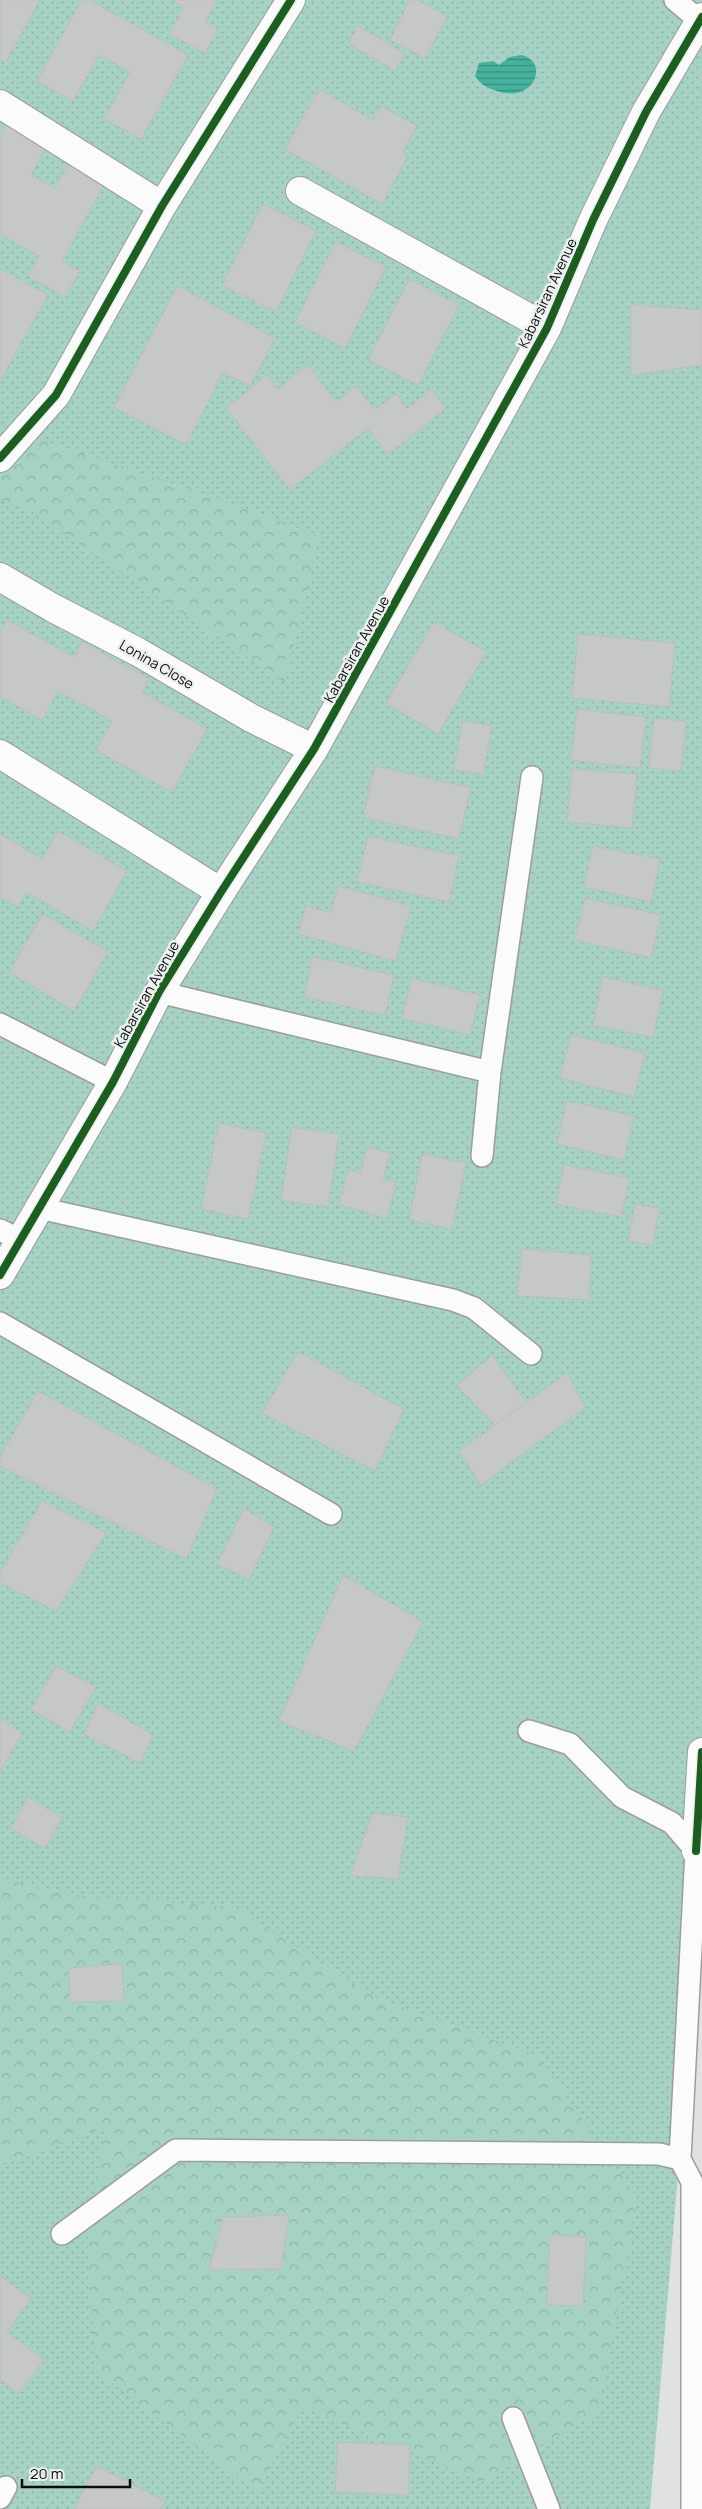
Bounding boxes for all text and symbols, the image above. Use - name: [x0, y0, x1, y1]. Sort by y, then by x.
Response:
- street label: Kabarsiran Avenue: [513, 235, 581, 351]
- street label: Kabarsiran Avenue: [319, 592, 393, 706]
- street label: Lonina Close: [116, 635, 198, 693]
- street label: Kabarsiran Avenue: [109, 937, 183, 1051]
- scale bar: [22, 2456, 130, 2488]
- text: 20 m: [30, 2463, 63, 2484]

